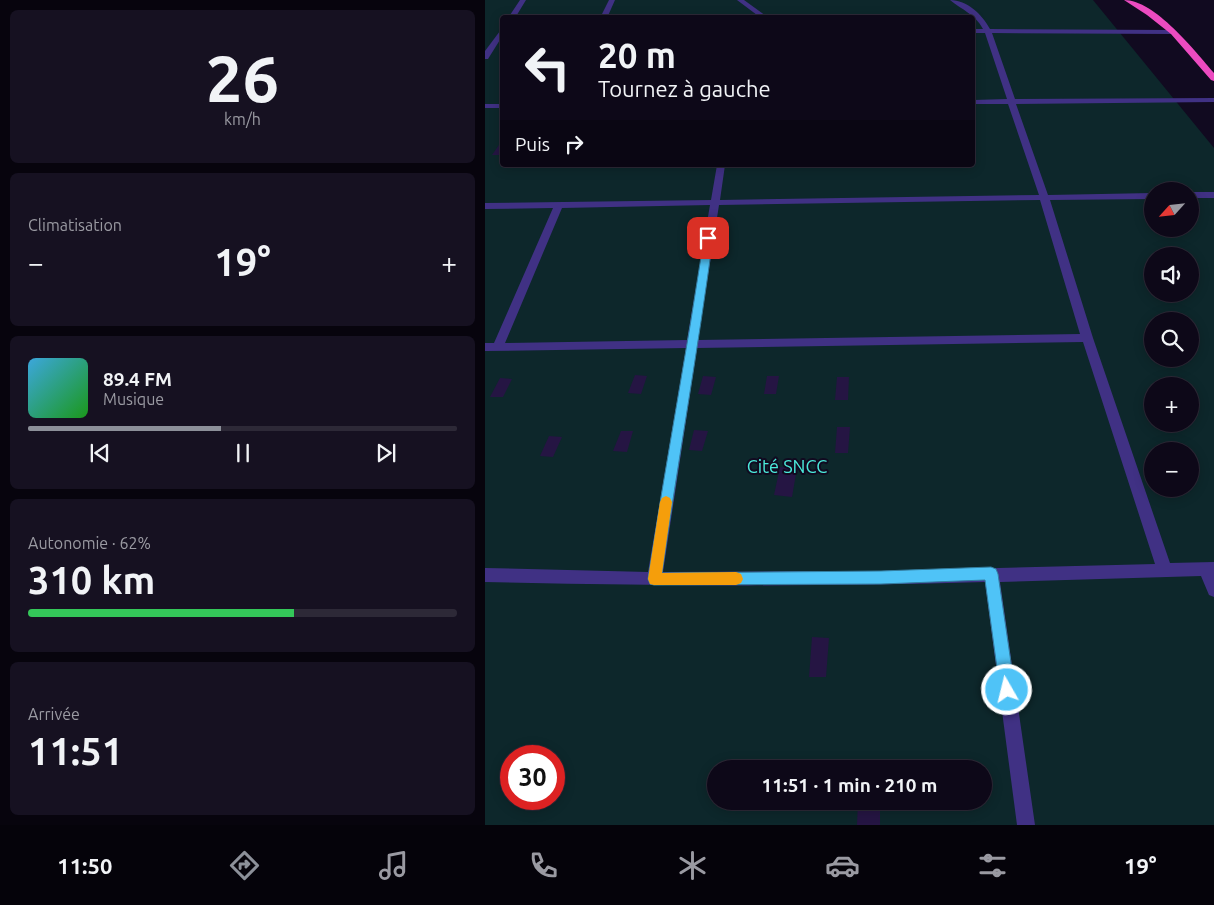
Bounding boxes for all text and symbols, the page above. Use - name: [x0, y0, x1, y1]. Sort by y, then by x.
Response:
- icon: left: [515, 35, 580, 100]
- text: 20 m: [598, 35, 676, 75]
- text: 26: [206, 41, 279, 114]
- text: Tournez à gauche: [598, 76, 771, 101]
- text: km/h: [224, 110, 261, 128]
- icon: right: [560, 130, 588, 158]
- text: Puis: [515, 133, 550, 155]
- north arrow: [1144, 182, 1199, 238]
- map controls: [1144, 182, 1199, 497]
- text: Climatisation: [28, 216, 122, 234]
- pin: [687, 217, 729, 259]
- icon: arrive: [694, 224, 722, 252]
- text: 19°: [214, 241, 271, 283]
- text: −: [28, 247, 44, 278]
- text: +: [441, 247, 457, 278]
- button: sound: [1144, 247, 1199, 302]
- button: search: [1144, 312, 1199, 367]
- text: 89.4 FM: [103, 368, 172, 390]
- button: +: [1144, 377, 1199, 432]
- text: Musique: [103, 390, 164, 408]
- icon: previous: [86, 439, 114, 467]
- icon: pause: [229, 439, 257, 467]
- icon: next: [372, 439, 400, 467]
- button: −: [1144, 442, 1199, 497]
- park label: Cité SNCC: [747, 456, 827, 476]
- text: Autonomie · 62%: [28, 534, 151, 552]
- text: 310 km: [28, 559, 155, 601]
- position arrow: [980, 663, 1032, 715]
- text: Arrivée: [28, 705, 80, 723]
- text: 11:51: [28, 730, 123, 772]
- speed limit sign: 30: [500, 745, 565, 810]
- text: 11:51 · 1 min · 210 m: [762, 774, 937, 796]
- icon: directions: [227, 848, 262, 883]
- icon: music: [376, 848, 411, 883]
- icon: phone: [526, 848, 561, 883]
- icon: climate: [675, 848, 710, 883]
- icon: car: [825, 848, 860, 883]
- icon: filters: [975, 848, 1010, 883]
- text: 11:50: [57, 853, 112, 878]
- text: 19°: [1124, 853, 1157, 878]

